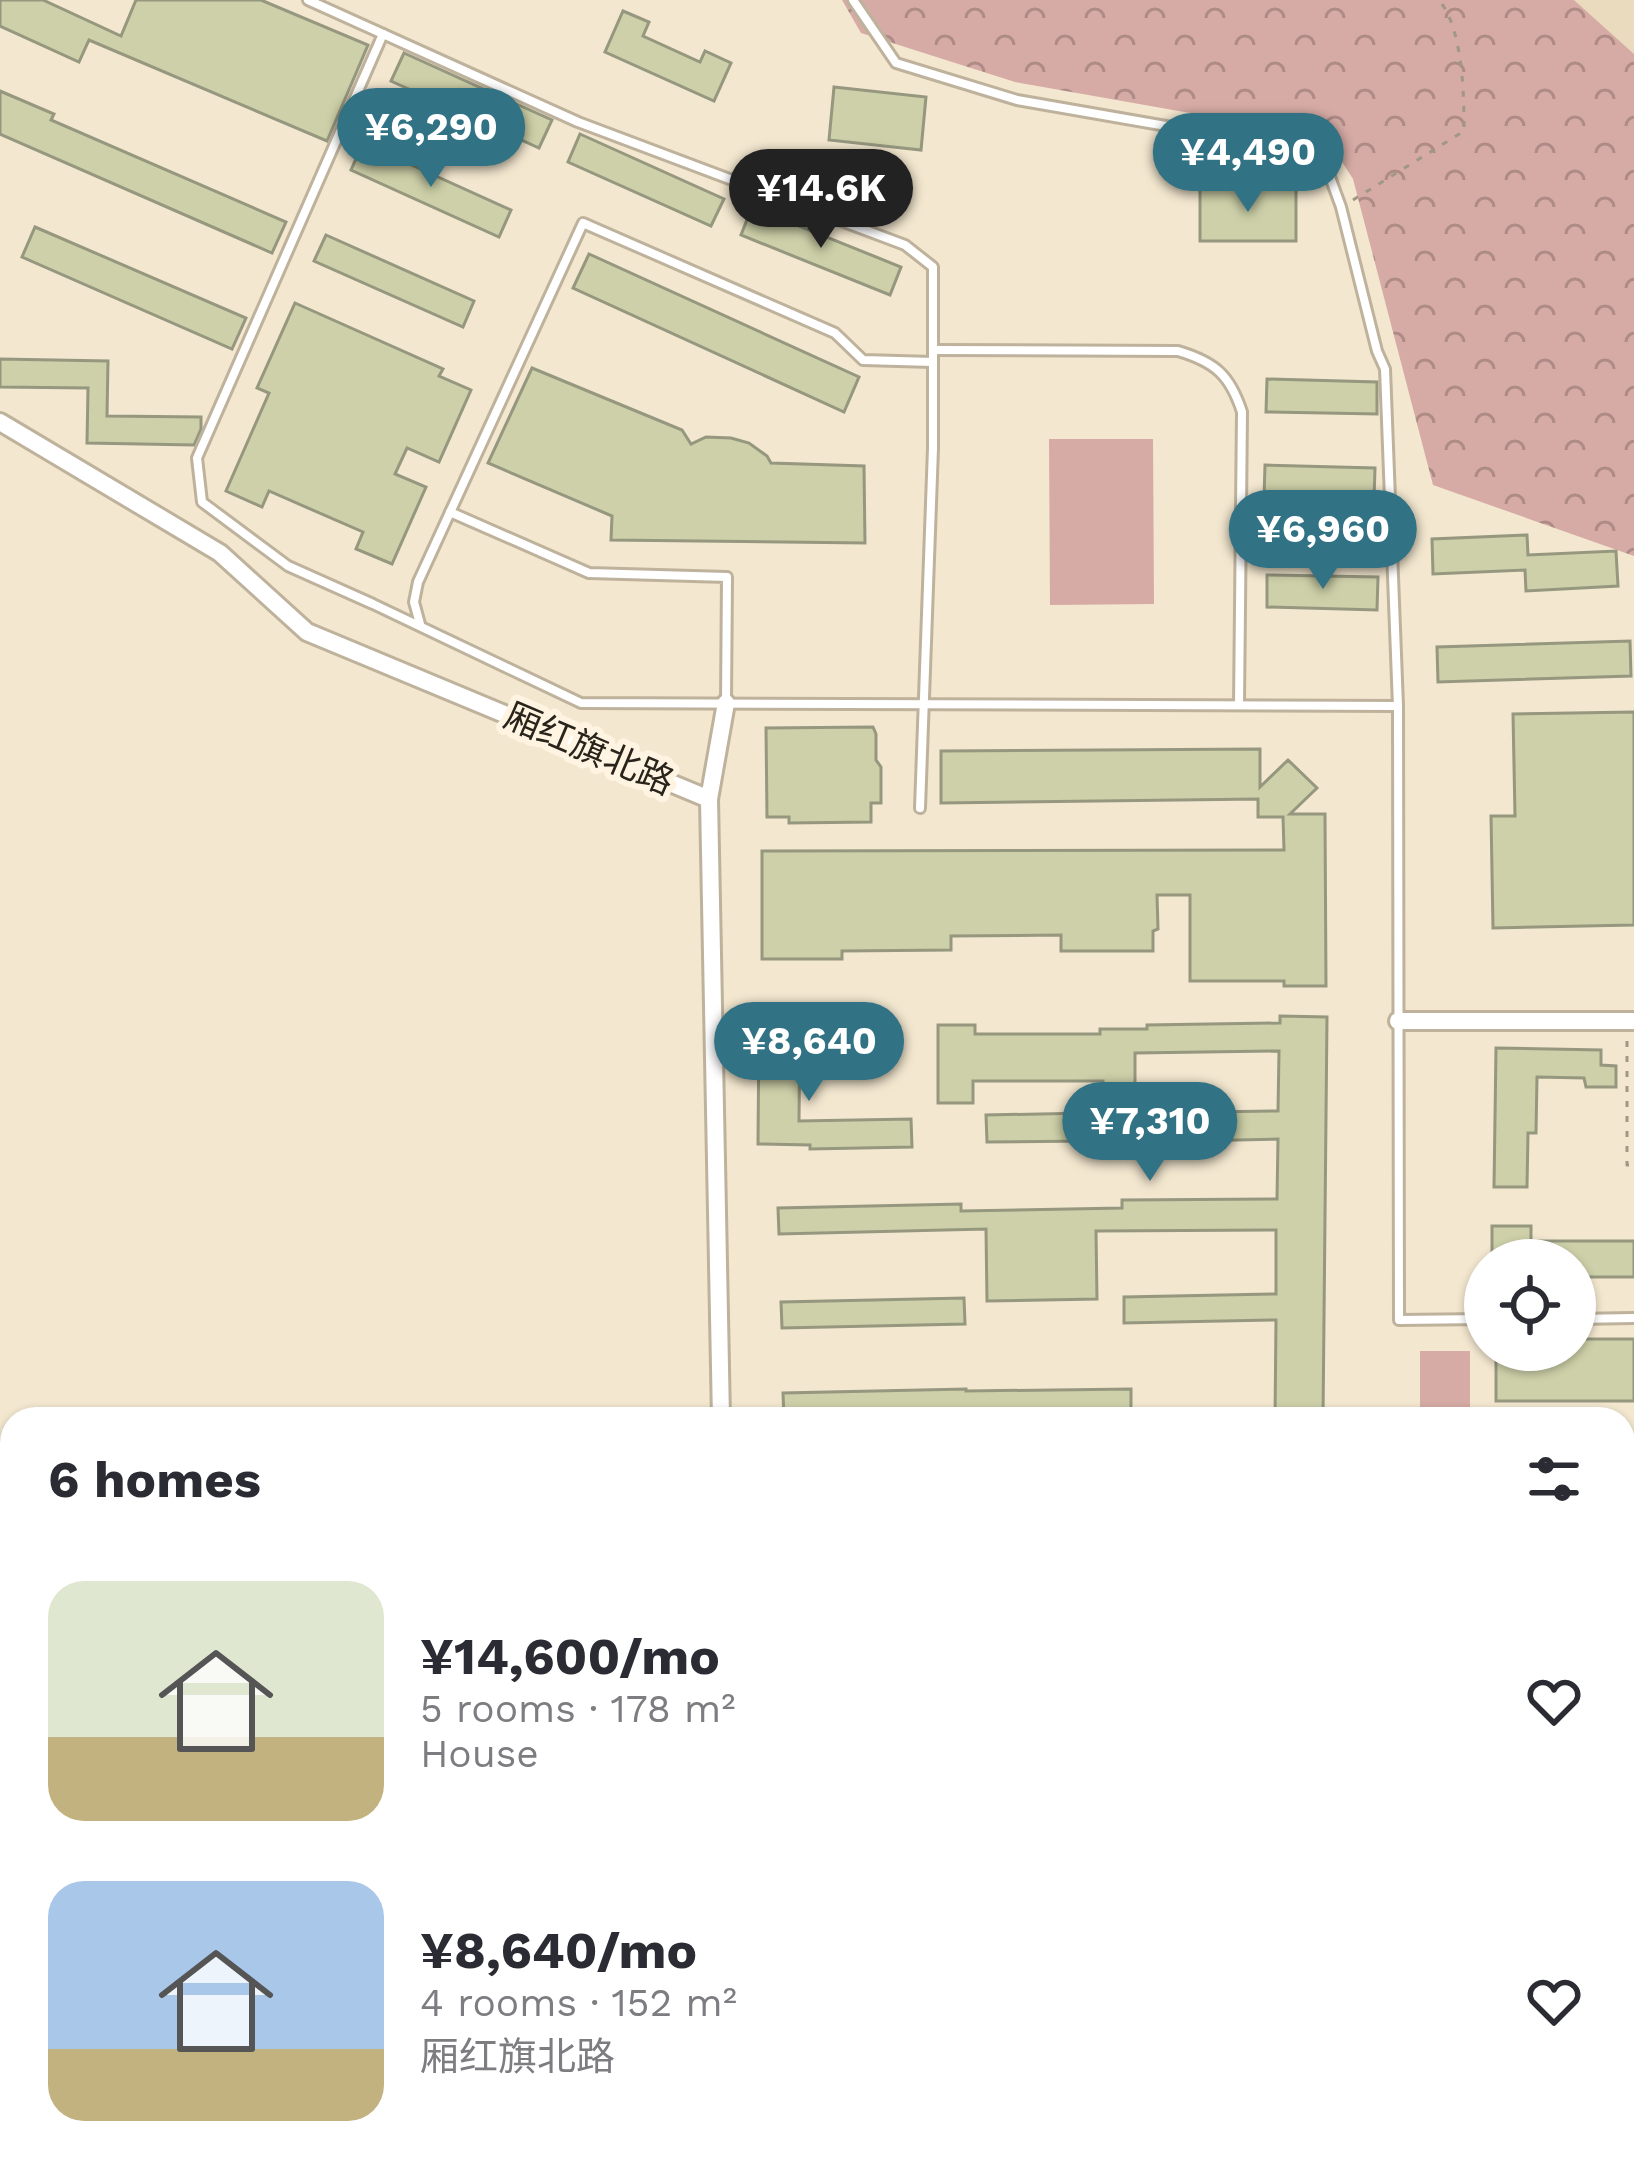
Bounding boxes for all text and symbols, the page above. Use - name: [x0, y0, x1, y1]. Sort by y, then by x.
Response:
- pin: ¥6,290: [333, 88, 529, 190]
- text: ¥6,290: [364, 104, 498, 149]
- pin: ¥4,490: [1150, 113, 1346, 215]
- text: ¥4,490: [1180, 129, 1316, 174]
- pin: ¥14.6K: [723, 149, 919, 251]
- text: ¥14.6K: [756, 165, 886, 210]
- pin: ¥6,960: [1225, 490, 1421, 592]
- text: ¥6,960: [1256, 506, 1390, 551]
- street label: 厢红旗北路: [498, 695, 680, 803]
- pin: ¥8,640: [711, 1002, 907, 1104]
- text: ¥8,640: [741, 1018, 877, 1063]
- pin: ¥7,310: [1052, 1082, 1248, 1184]
- text: ¥7,310: [1089, 1098, 1211, 1143]
- map controls: [1464, 1239, 1596, 1371]
- button: locate: [1464, 1239, 1596, 1371]
- icon: filters: [1521, 1446, 1587, 1512]
- text: 6 homes: [48, 1450, 261, 1509]
- text: ¥14,600/mo: [420, 1627, 720, 1686]
- icon: home: [144, 1629, 288, 1773]
- icon: heart: [1521, 1668, 1587, 1734]
- text: 5 rooms · 178 m²: [420, 1686, 735, 1731]
- text: House: [420, 1731, 539, 1776]
- text: ¥8,640/mo: [420, 1921, 697, 1980]
- icon: home: [144, 1929, 288, 2073]
- icon: heart: [1521, 1968, 1587, 2034]
- text: 4 rooms · 152 m²: [420, 1980, 737, 2025]
- text: 厢红旗北路: [420, 2034, 615, 2079]

